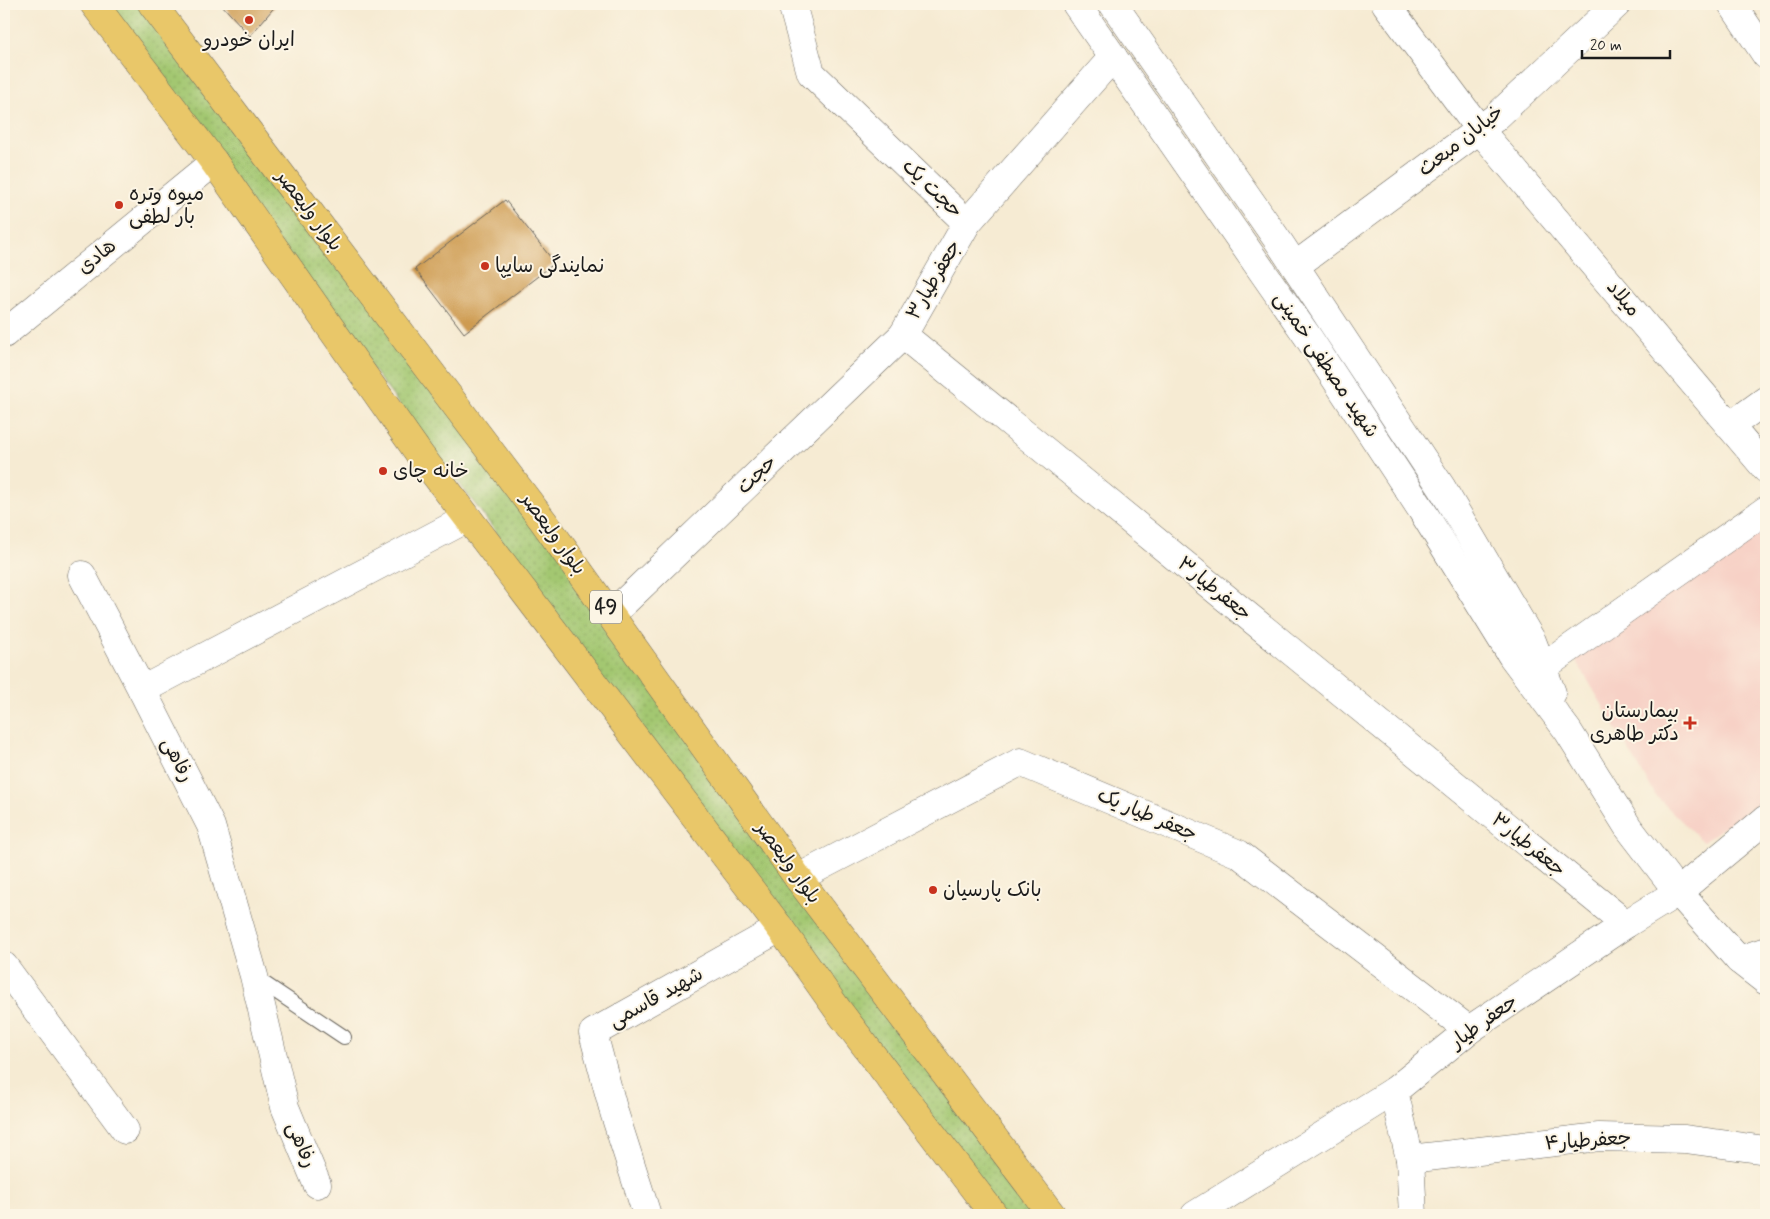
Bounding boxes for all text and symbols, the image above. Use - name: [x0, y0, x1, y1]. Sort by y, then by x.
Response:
- marker: ایران خودرو: [243, 14, 255, 26]
- place label: ایران خودرو: [201, 27, 295, 54]
- scale bar: [1582, 28, 1670, 60]
- text: 20 m: [1590, 36, 1622, 56]
- street label: خیابان مبعث: [1412, 99, 1510, 183]
- street label: حجت یک: [896, 153, 968, 225]
- street label: بلوار ولیعصر: [268, 163, 349, 257]
- place label: میوه وتره بار لطفی: [129, 181, 204, 231]
- marker: میوه وتره بار لطفی: [113, 199, 125, 211]
- street label: هادی: [72, 233, 122, 281]
- street label: جعفرطیار۳: [900, 235, 968, 325]
- place label: نمایندگی سایپا: [495, 253, 604, 280]
- marker: نمایندگی سایپا: [479, 260, 491, 272]
- street label: میلاد: [1600, 275, 1646, 323]
- street label: شهید مصطفی خمینی: [1267, 287, 1385, 443]
- street label: حجت: [731, 449, 783, 501]
- place label: خانه چای: [393, 458, 469, 485]
- marker: خانه چای: [377, 465, 389, 477]
- street label: بلوار ولیعصر: [513, 486, 592, 581]
- street label: جعفرطیار۳: [1171, 551, 1257, 627]
- road number: 49: [590, 590, 622, 624]
- place label: بیمارستان دکتر طاهری: [1590, 698, 1679, 748]
- marker: بیمارستان دکتر طاهری: [1683, 716, 1697, 730]
- street label: رفاهی: [154, 733, 200, 787]
- street label: جعفر طیار یک: [1093, 782, 1201, 848]
- street label: جعفرطیار۳: [1485, 807, 1571, 883]
- street label: بلوار ولیعصر: [748, 815, 827, 910]
- place label: بانک پارسیان: [943, 877, 1042, 904]
- marker: بانک پارسیان: [927, 884, 939, 896]
- street label: شهید قاسمی: [604, 961, 708, 1035]
- street label: جعفر طیار: [1443, 988, 1523, 1057]
- street label: رفاهی: [280, 1118, 322, 1172]
- street label: جعفرطیار۴: [1544, 1125, 1632, 1157]

